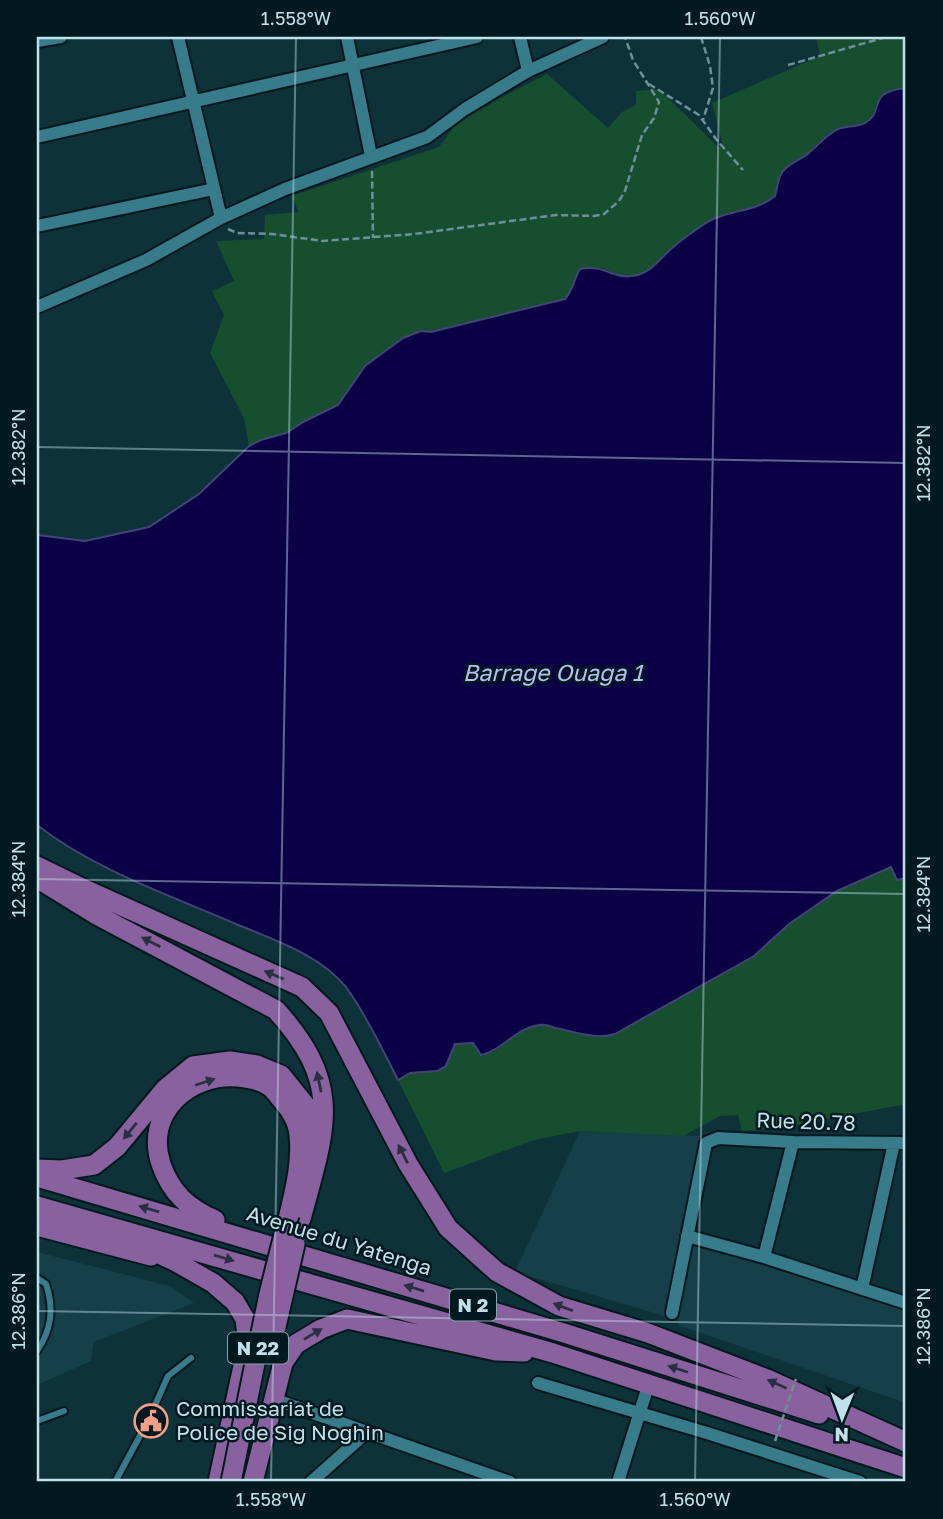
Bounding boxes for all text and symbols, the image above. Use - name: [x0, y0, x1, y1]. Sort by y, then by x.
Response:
- text: 1.558°W: [261, 7, 331, 29]
- text: 1.560°W: [685, 7, 755, 29]
- text: 12.382°N: [7, 408, 29, 486]
- text: 12.382°N: [912, 424, 934, 502]
- water label: Barrage Ouaga 1: [463, 658, 644, 686]
- text: 12.384°N: [7, 841, 29, 917]
- text: 12.384°N: [912, 856, 934, 932]
- one-way arrow: [141, 937, 161, 948]
- one-way arrow: [264, 969, 284, 981]
- one-way arrow: [314, 1071, 325, 1093]
- one-way arrow: [194, 1076, 215, 1086]
- street label: Rue 20.78: [756, 1106, 856, 1136]
- one-way arrow: [123, 1122, 138, 1139]
- one-way arrow: [397, 1144, 408, 1164]
- street label: Avenue du Yatenga: [244, 1200, 435, 1281]
- one-way arrow: [137, 1203, 159, 1214]
- one-way arrow: [214, 1254, 235, 1264]
- text: 12.386°N: [7, 1272, 29, 1350]
- one-way arrow: [403, 1282, 424, 1292]
- text: 12.386°N: [912, 1287, 934, 1365]
- road number: N 2: [450, 1289, 496, 1320]
- one-way arrow: [553, 1301, 574, 1312]
- one-way arrow: [304, 1327, 323, 1340]
- road number: N 22: [228, 1332, 288, 1364]
- one-way arrow: [667, 1363, 688, 1374]
- one-way arrow: [767, 1378, 787, 1390]
- north arrow: [806, 1382, 876, 1452]
- place label: Commissariat de Police de Sig Noghin: [176, 1395, 384, 1445]
- public building icon: Commissariat de Police de Sig Noghin: [132, 1402, 170, 1440]
- text: N: [834, 1424, 849, 1447]
- text: 1.558°W: [236, 1488, 306, 1510]
- text: 1.560°W: [660, 1488, 730, 1510]

